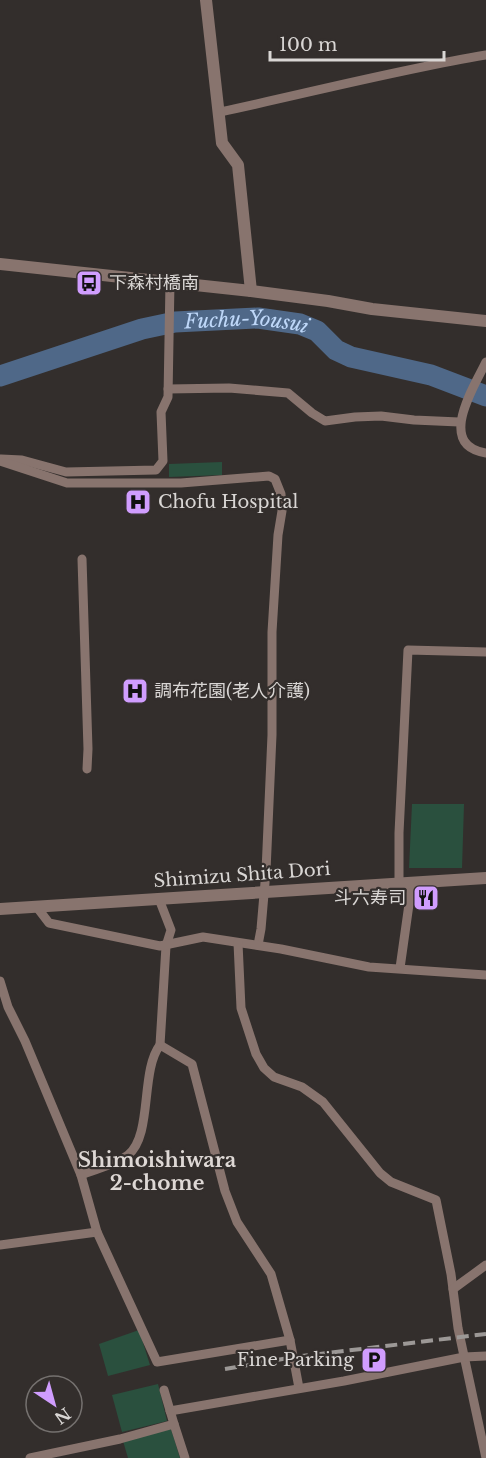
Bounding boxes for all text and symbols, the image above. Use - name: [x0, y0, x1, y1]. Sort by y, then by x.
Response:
- scale bar: [270, 24, 444, 62]
- text: 100 m: [279, 34, 337, 56]
- bus stop icon: 下森村橋南: [74, 268, 104, 298]
- place label: 下森村橋南: [109, 272, 199, 294]
- water label: Fuchu-Yousui: [183, 306, 313, 338]
- hospital icon: Chofu Hospital: [123, 487, 153, 517]
- place label: Chofu Hospital: [158, 491, 298, 513]
- hospital icon: 調布花園(老人介護): [120, 676, 150, 706]
- place label: 調布花園(老人介護): [154, 680, 310, 702]
- street label: Shimizu Shita Dori: [153, 858, 331, 892]
- restaurant icon: 斗六寿司: [411, 883, 441, 913]
- place label: 斗六寿司: [334, 887, 406, 909]
- district label: Shimoishiwara 2-chome: [78, 1148, 237, 1195]
- parking icon: Fine Parking: [359, 1345, 389, 1375]
- place label: Fine Parking: [237, 1349, 354, 1371]
- north arrow: [24, 1374, 84, 1434]
- text: N: [51, 1404, 75, 1429]

